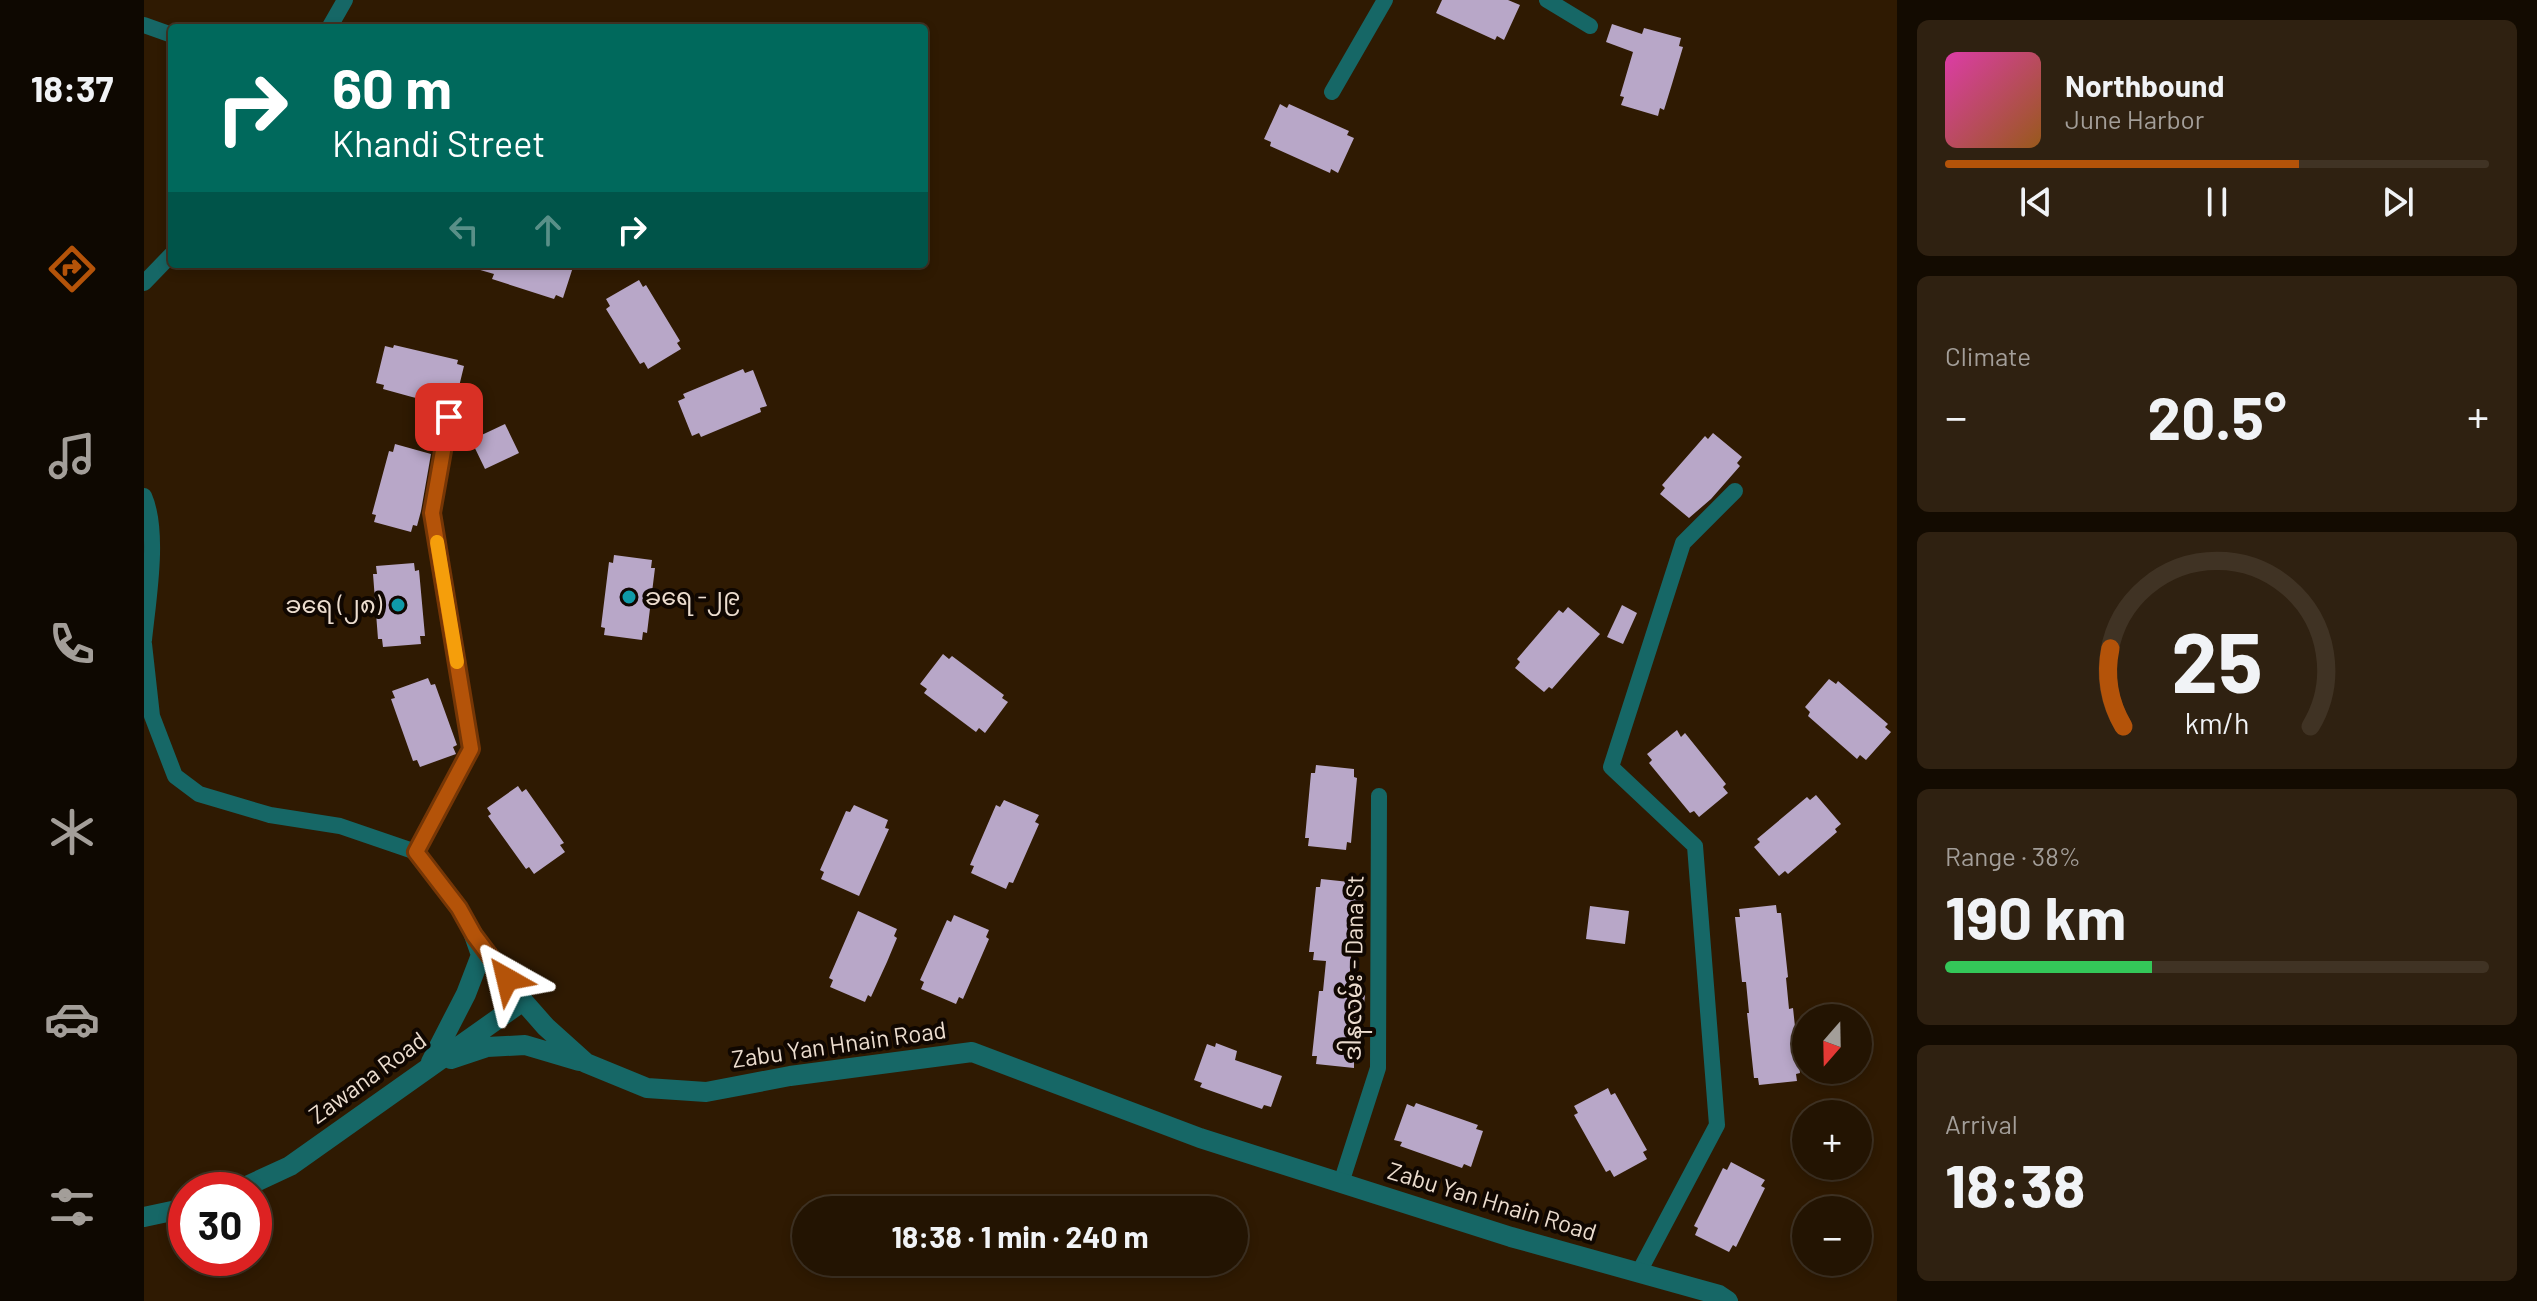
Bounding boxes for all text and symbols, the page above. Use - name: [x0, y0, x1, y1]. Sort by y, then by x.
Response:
- text: 60 m: [332, 53, 452, 120]
- icon: right: [200, 56, 304, 160]
- text: 18:37: [31, 66, 113, 109]
- text: Northbound: [2065, 67, 2224, 103]
- text: June Harbor: [2065, 103, 2204, 134]
- text: Khandi Street: [332, 121, 545, 164]
- icon: previous: [2014, 180, 2058, 224]
- icon: pause: [2195, 180, 2239, 224]
- icon: next: [2376, 180, 2420, 224]
- icon: left: [442, 208, 486, 252]
- icon: ahead: [526, 208, 570, 252]
- icon: right: [610, 208, 654, 252]
- icon: directions: [44, 241, 100, 297]
- text: Climate: [1945, 340, 2031, 371]
- text: 20.5°: [2148, 380, 2286, 452]
- pin: [415, 383, 483, 451]
- text: −: [1945, 389, 1967, 442]
- text: +: [2467, 389, 2489, 442]
- icon: arrive: [427, 395, 471, 439]
- icon: music: [44, 428, 100, 484]
- place label: ခရေ -၂၉: [645, 581, 740, 616]
- marker: ခရေ -၂၉: [620, 588, 638, 606]
- place label: ခရေ (၂၈): [285, 589, 383, 624]
- marker: ခရေ (၂၈): [389, 596, 407, 614]
- text: 25: [2171, 609, 2263, 709]
- icon: phone: [44, 616, 100, 672]
- text: km/h: [2185, 705, 2249, 740]
- icon: climate: [44, 804, 100, 860]
- text: Range · 38%: [1945, 840, 2081, 871]
- street label: ဒါနလမ်း - Dana St: [1336, 875, 1375, 1061]
- text: 190 km: [1945, 880, 2126, 952]
- position arrow: [465, 937, 549, 1021]
- icon: car: [44, 991, 100, 1047]
- north arrow: [1792, 1004, 1872, 1084]
- map controls: [1792, 1004, 1872, 1276]
- street label: Zabu Yan Hnain Road: [730, 1014, 948, 1073]
- street label: Zawana Road: [303, 1025, 431, 1129]
- button: +: [1792, 1100, 1872, 1180]
- text: Arrival: [1945, 1108, 2018, 1139]
- text: 18:38: [1945, 1148, 2085, 1220]
- street label: Zabu Yan Hnain Road: [1385, 1155, 1600, 1246]
- speed limit sign: 30: [168, 1172, 272, 1276]
- icon: filters: [44, 1179, 100, 1235]
- button: −: [1792, 1196, 1872, 1276]
- text: 18:38 · 1 min · 240 m: [891, 1218, 1149, 1254]

